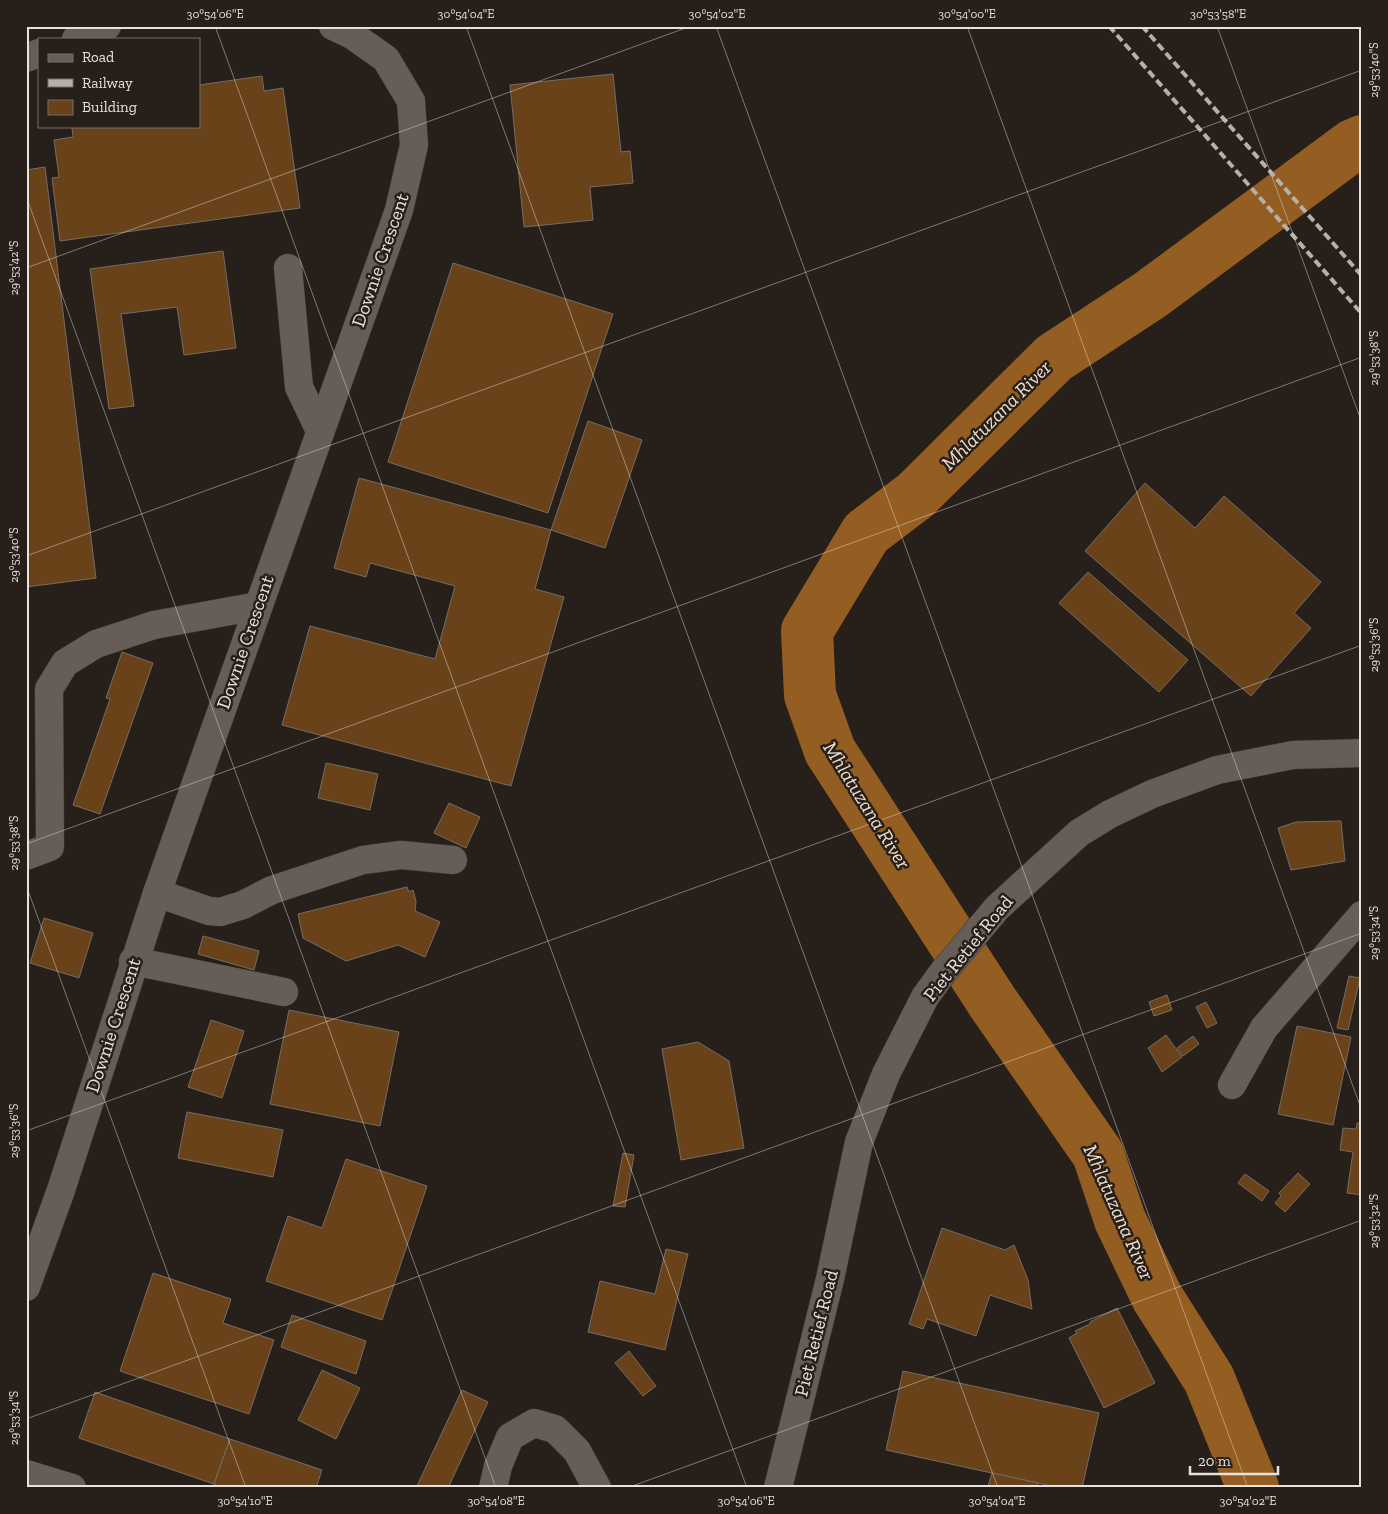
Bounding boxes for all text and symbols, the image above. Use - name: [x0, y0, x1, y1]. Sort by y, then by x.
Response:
- text: 30°54'06"E: [187, 7, 243, 21]
- text: 30°54'04"E: [438, 7, 494, 21]
- text: 30°54'02"E: [689, 7, 745, 21]
- text: 30°54'00"E: [938, 7, 996, 21]
- text: 30°53'58"E: [1190, 7, 1246, 21]
- legend: [38, 38, 200, 128]
- text: 29°53'40"S: [1367, 42, 1381, 98]
- text: Road: [82, 48, 115, 66]
- text: Railway: [82, 74, 133, 92]
- text: Building: [82, 98, 137, 116]
- street label: Downie Crescent: [346, 190, 414, 330]
- text: 29°53'42"S: [7, 241, 21, 295]
- text: 29°53'38"S: [1367, 331, 1381, 385]
- water label: Mhlatuzana River: [936, 355, 1056, 475]
- text: 29°53'40"S: [7, 527, 21, 583]
- street label: Downie Crescent: [211, 572, 279, 712]
- text: 29°53'36"S: [1367, 618, 1381, 672]
- water label: Mhlatuzana River: [818, 737, 916, 873]
- text: 29°53'38"S: [7, 816, 21, 870]
- street label: Piet Retief Road: [918, 890, 1018, 1006]
- text: 29°53'34"S: [1367, 906, 1381, 960]
- street label: Downie Crescent: [80, 955, 146, 1095]
- text: 29°53'36"S: [7, 1104, 21, 1158]
- water label: Mhlatuzana River: [1078, 1141, 1160, 1283]
- text: 29°53'32"S: [1367, 1194, 1381, 1248]
- street label: Piet Retief Road: [789, 1267, 843, 1399]
- text: 29°53'34"S: [7, 1391, 21, 1445]
- scale bar: [1190, 1444, 1278, 1476]
- text: 20 m: [1198, 1452, 1231, 1470]
- text: 30°54'10"E: [217, 1494, 273, 1508]
- text: 30°54'08"E: [467, 1494, 525, 1508]
- text: 30°54'06"E: [718, 1494, 774, 1508]
- text: 30°54'04"E: [969, 1494, 1025, 1508]
- text: 30°54'02"E: [1220, 1494, 1276, 1508]

